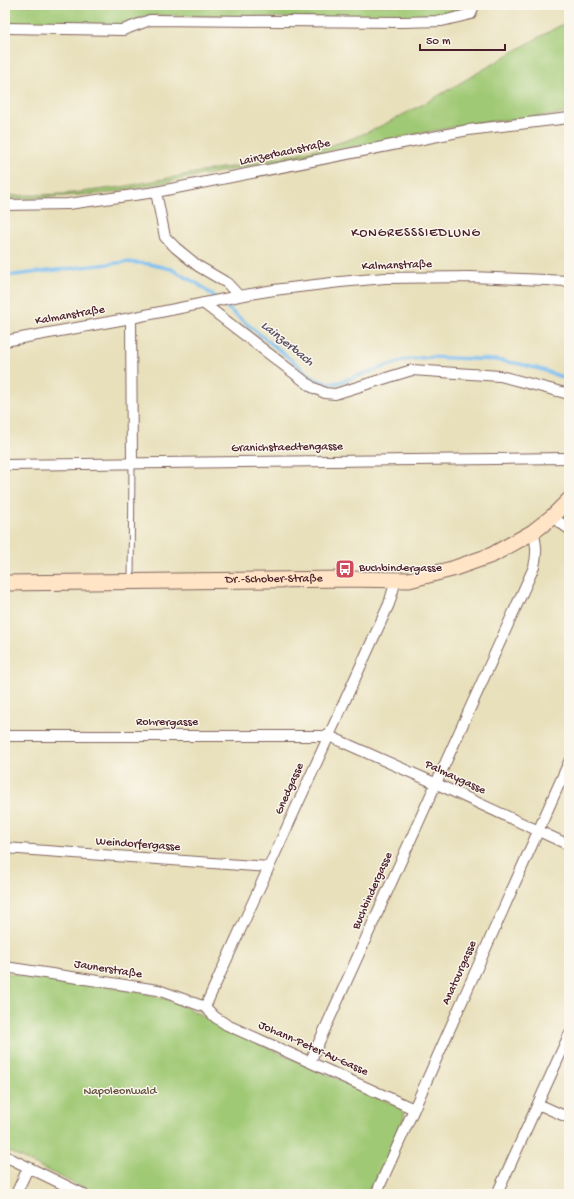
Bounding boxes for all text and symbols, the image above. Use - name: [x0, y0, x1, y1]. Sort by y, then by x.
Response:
- scale bar: [420, 26, 505, 52]
- text: 50 m: [426, 35, 451, 49]
- street label: Lainzerbachstraße: [238, 136, 332, 169]
- district label: KONGRESSSIEDLUNG: [351, 226, 481, 241]
- street label: Kalmanstraße: [362, 258, 433, 274]
- street label: Kalmanstraße: [34, 303, 107, 329]
- water label: Lainzerbach: [258, 318, 317, 370]
- street label: Granichstaedtengasse: [231, 440, 344, 456]
- bus stop icon: Buchbindergasse: [334, 558, 356, 580]
- place label: Buchbindergasse: [358, 562, 443, 576]
- street label: Dr.-Schober-Straße: [224, 572, 324, 587]
- street label: Rohrergasse: [136, 716, 199, 730]
- street label: Palmaygasse: [421, 757, 488, 799]
- street label: Gnedgasse: [272, 760, 308, 817]
- street label: Weindorfergasse: [95, 835, 182, 855]
- street label: Buchbindergasse: [349, 850, 397, 933]
- street label: Anatourgasse: [440, 938, 481, 1007]
- street label: Jaunerstraße: [73, 958, 144, 982]
- street label: Johann-Peter-Au-Gasse: [256, 1018, 371, 1080]
- park label: Napoleonwald: [83, 1085, 157, 1099]

